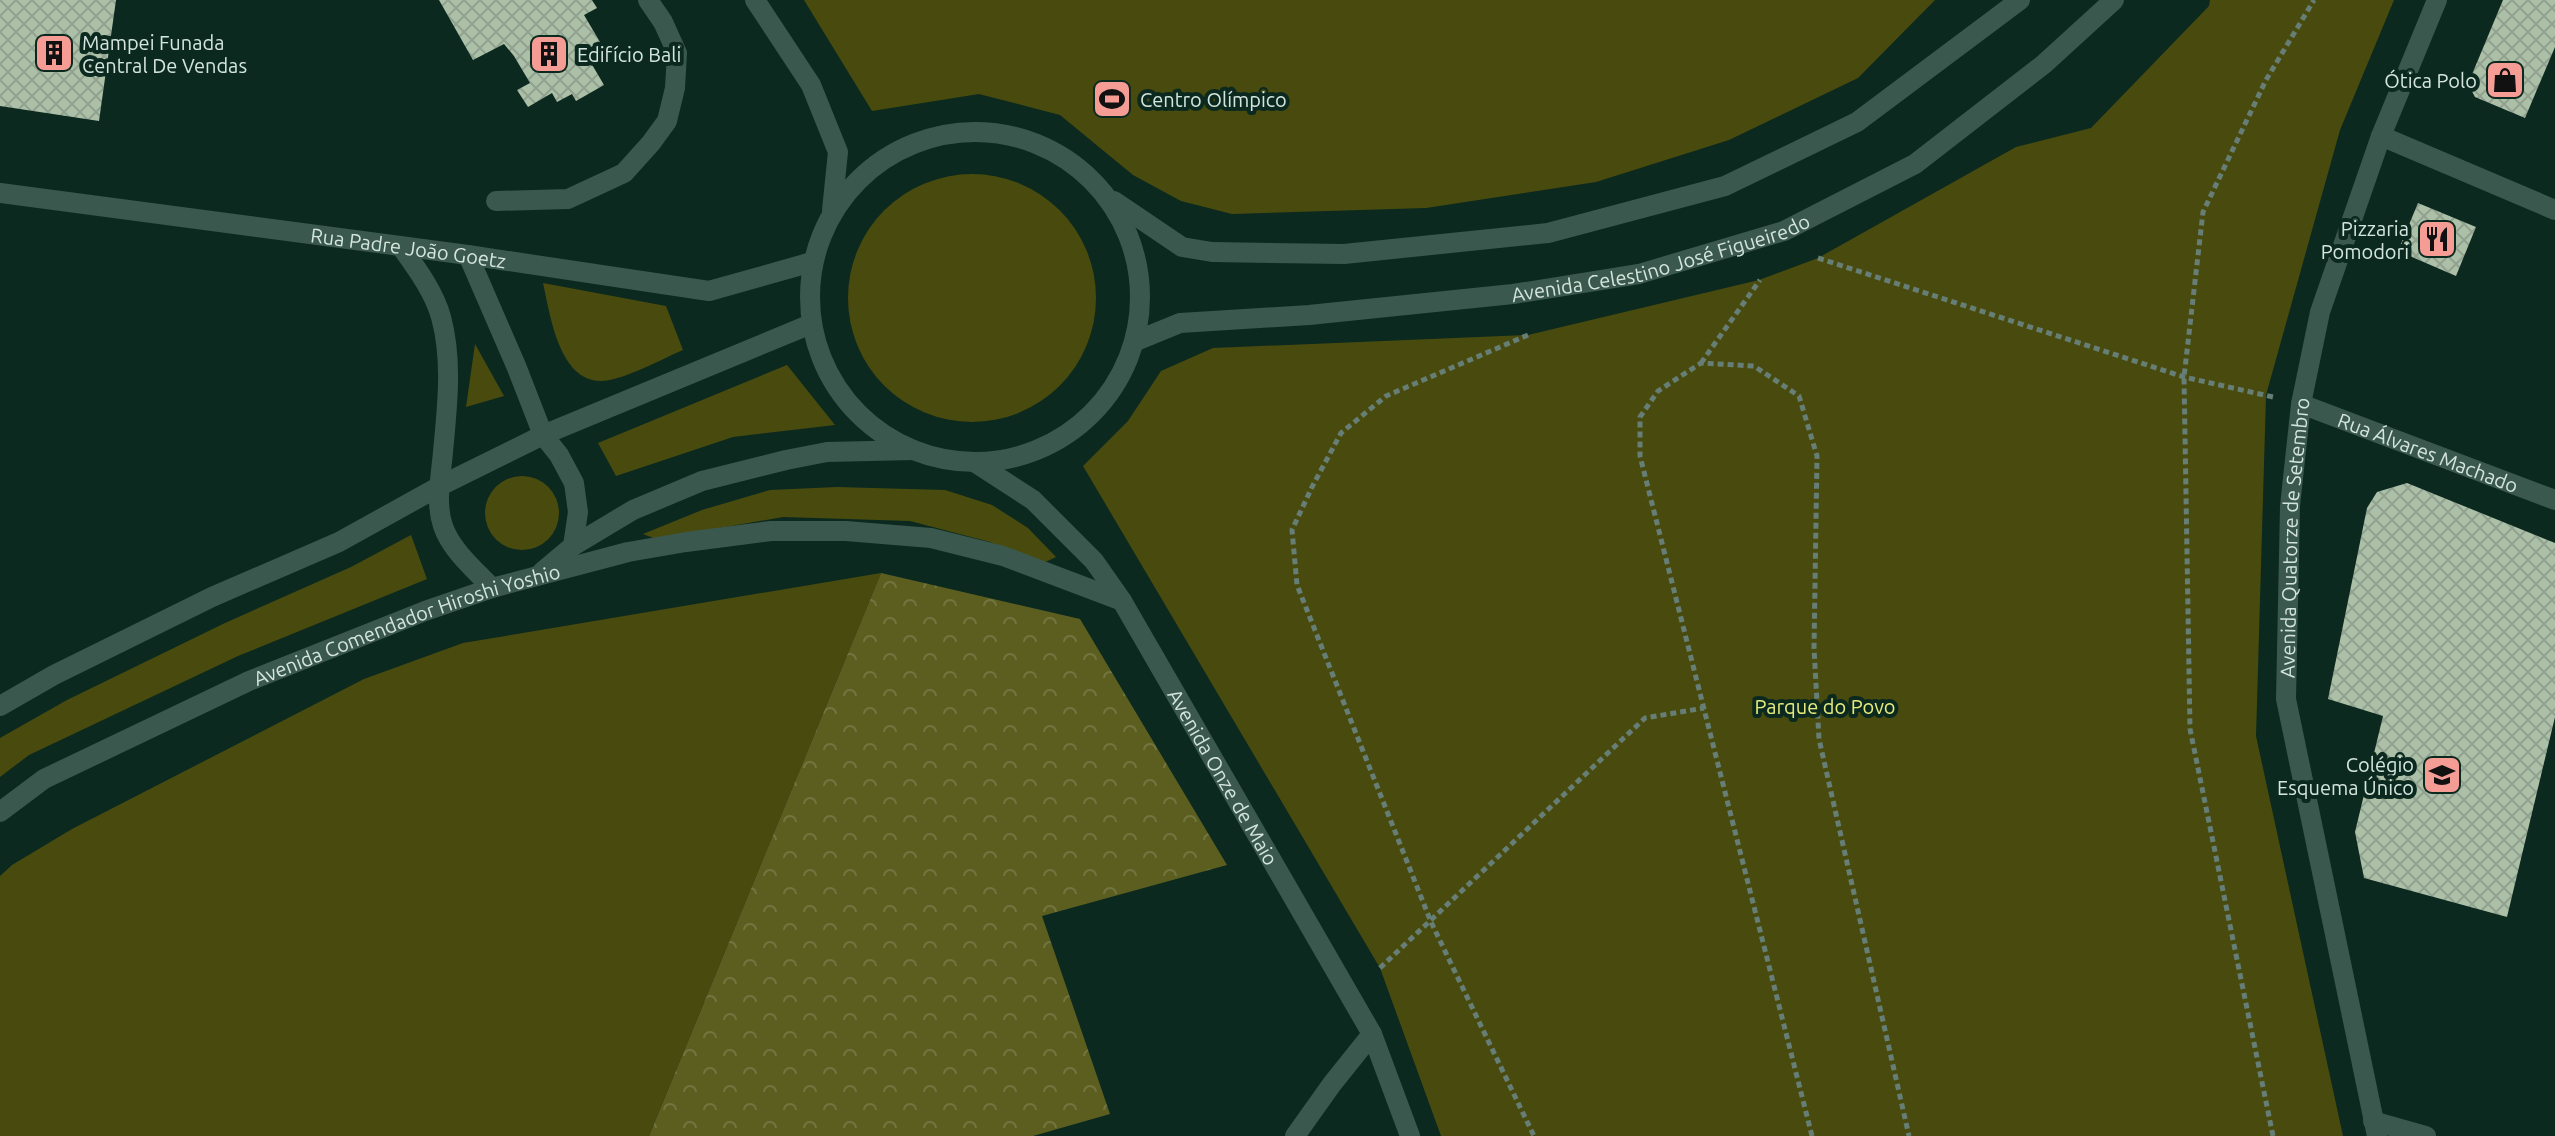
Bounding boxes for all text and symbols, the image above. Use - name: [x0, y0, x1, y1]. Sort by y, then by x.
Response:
- place label: Mampei Funada Central De Vendas: [82, 31, 247, 77]
- building icon: Mampei Funada Central De Vendas: [33, 32, 75, 74]
- building icon: Edifício Bali: [528, 33, 570, 75]
- place label: Edifício Bali: [577, 43, 681, 66]
- shop icon: Ótica Polo: [2484, 59, 2526, 101]
- place label: Ótica Polo: [2384, 69, 2477, 92]
- sports icon: Centro Olímpico: [1091, 78, 1133, 120]
- place label: Centro Olímpico: [1140, 88, 1287, 111]
- street label: Avenida Celestino José Figueiredo: [1510, 208, 1813, 306]
- place label: Pizzaria Pomodori: [2321, 217, 2409, 263]
- restaurant icon: Pizzaria Pomodori: [2416, 218, 2458, 260]
- street label: Rua Padre João Goetz: [309, 223, 508, 272]
- street label: Avenida Quatorze de Setembro: [2275, 395, 2314, 678]
- street label: Rua Álvares Machado: [2335, 408, 2522, 497]
- street label: Avenida Comendador Hiroshi Yoshio: [250, 559, 562, 690]
- street label: Avenida Onze de Maio: [1164, 685, 1283, 869]
- park label: Parque do Povo: [1754, 695, 1896, 718]
- place label: Colégio Esquema Único: [2277, 753, 2414, 799]
- school or university icon: Colégio Esquema Único: [2421, 754, 2463, 796]

